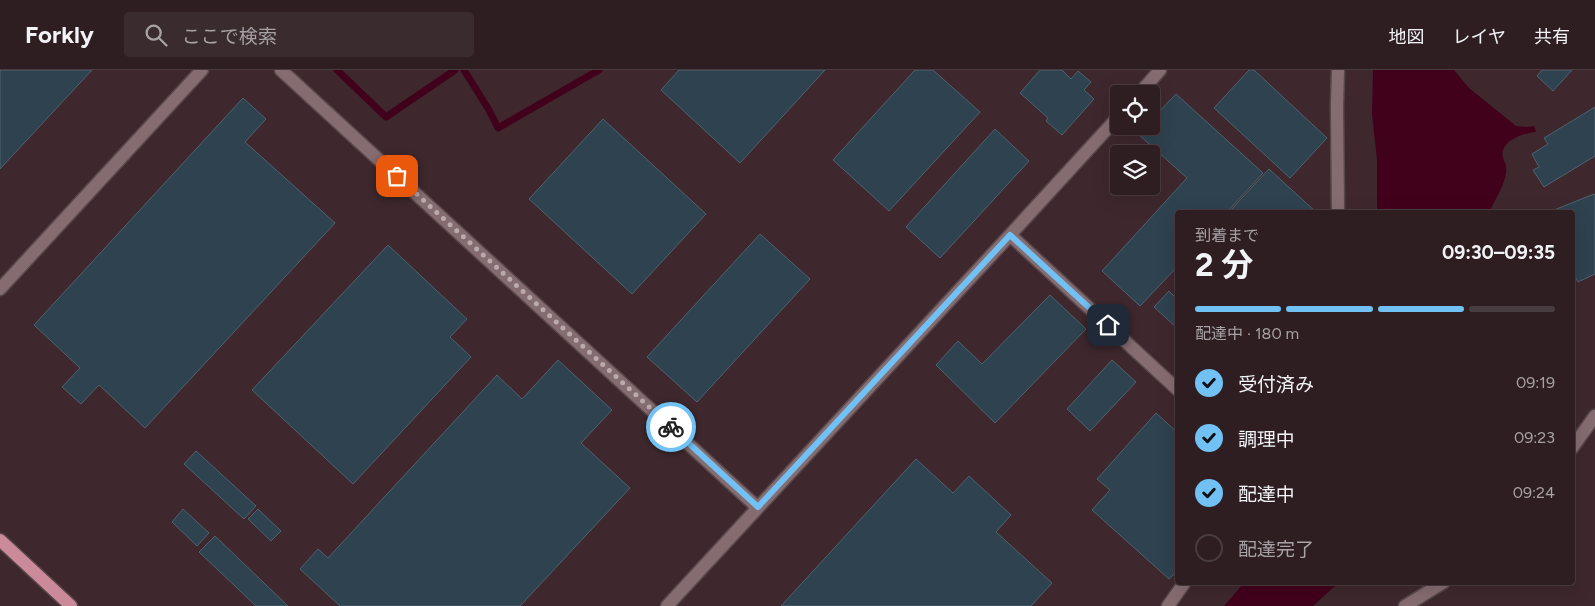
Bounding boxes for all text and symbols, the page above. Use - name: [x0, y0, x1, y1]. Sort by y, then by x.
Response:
- search box: [124, 12, 474, 57]
- text: Forkly: [25, 20, 94, 49]
- icon: search: [142, 21, 170, 49]
- text: ここで検索: [182, 25, 277, 48]
- text: 地図: [1389, 26, 1425, 48]
- text: レイヤ: [1453, 26, 1506, 48]
- text: 共有: [1534, 26, 1570, 48]
- map controls: [1110, 85, 1160, 195]
- button: locate: [1110, 85, 1160, 135]
- button: layers: [1110, 145, 1160, 195]
- pin: [376, 155, 418, 197]
- icon: bag: [383, 162, 411, 190]
- text: 到着まで: [1195, 226, 1259, 245]
- text: 09:30–09:35: [1442, 241, 1555, 264]
- text: 2 分: [1195, 246, 1253, 284]
- pin: [1087, 304, 1129, 346]
- icon: home: [1094, 311, 1122, 339]
- text: 配達中 · 180 m: [1195, 324, 1299, 343]
- icon: check: [1195, 369, 1223, 397]
- text: 受付済み: [1238, 373, 1314, 396]
- text: 09:19: [1516, 373, 1555, 392]
- courier: [646, 402, 696, 452]
- icon: bike: [657, 413, 685, 441]
- icon: check: [1195, 424, 1223, 452]
- text: 調理中: [1238, 428, 1295, 451]
- text: 09:23: [1514, 428, 1555, 447]
- icon: check: [1195, 479, 1223, 507]
- text: 配達中: [1238, 483, 1295, 506]
- text: 09:24: [1513, 483, 1555, 502]
- text: 配達完了: [1238, 538, 1314, 561]

